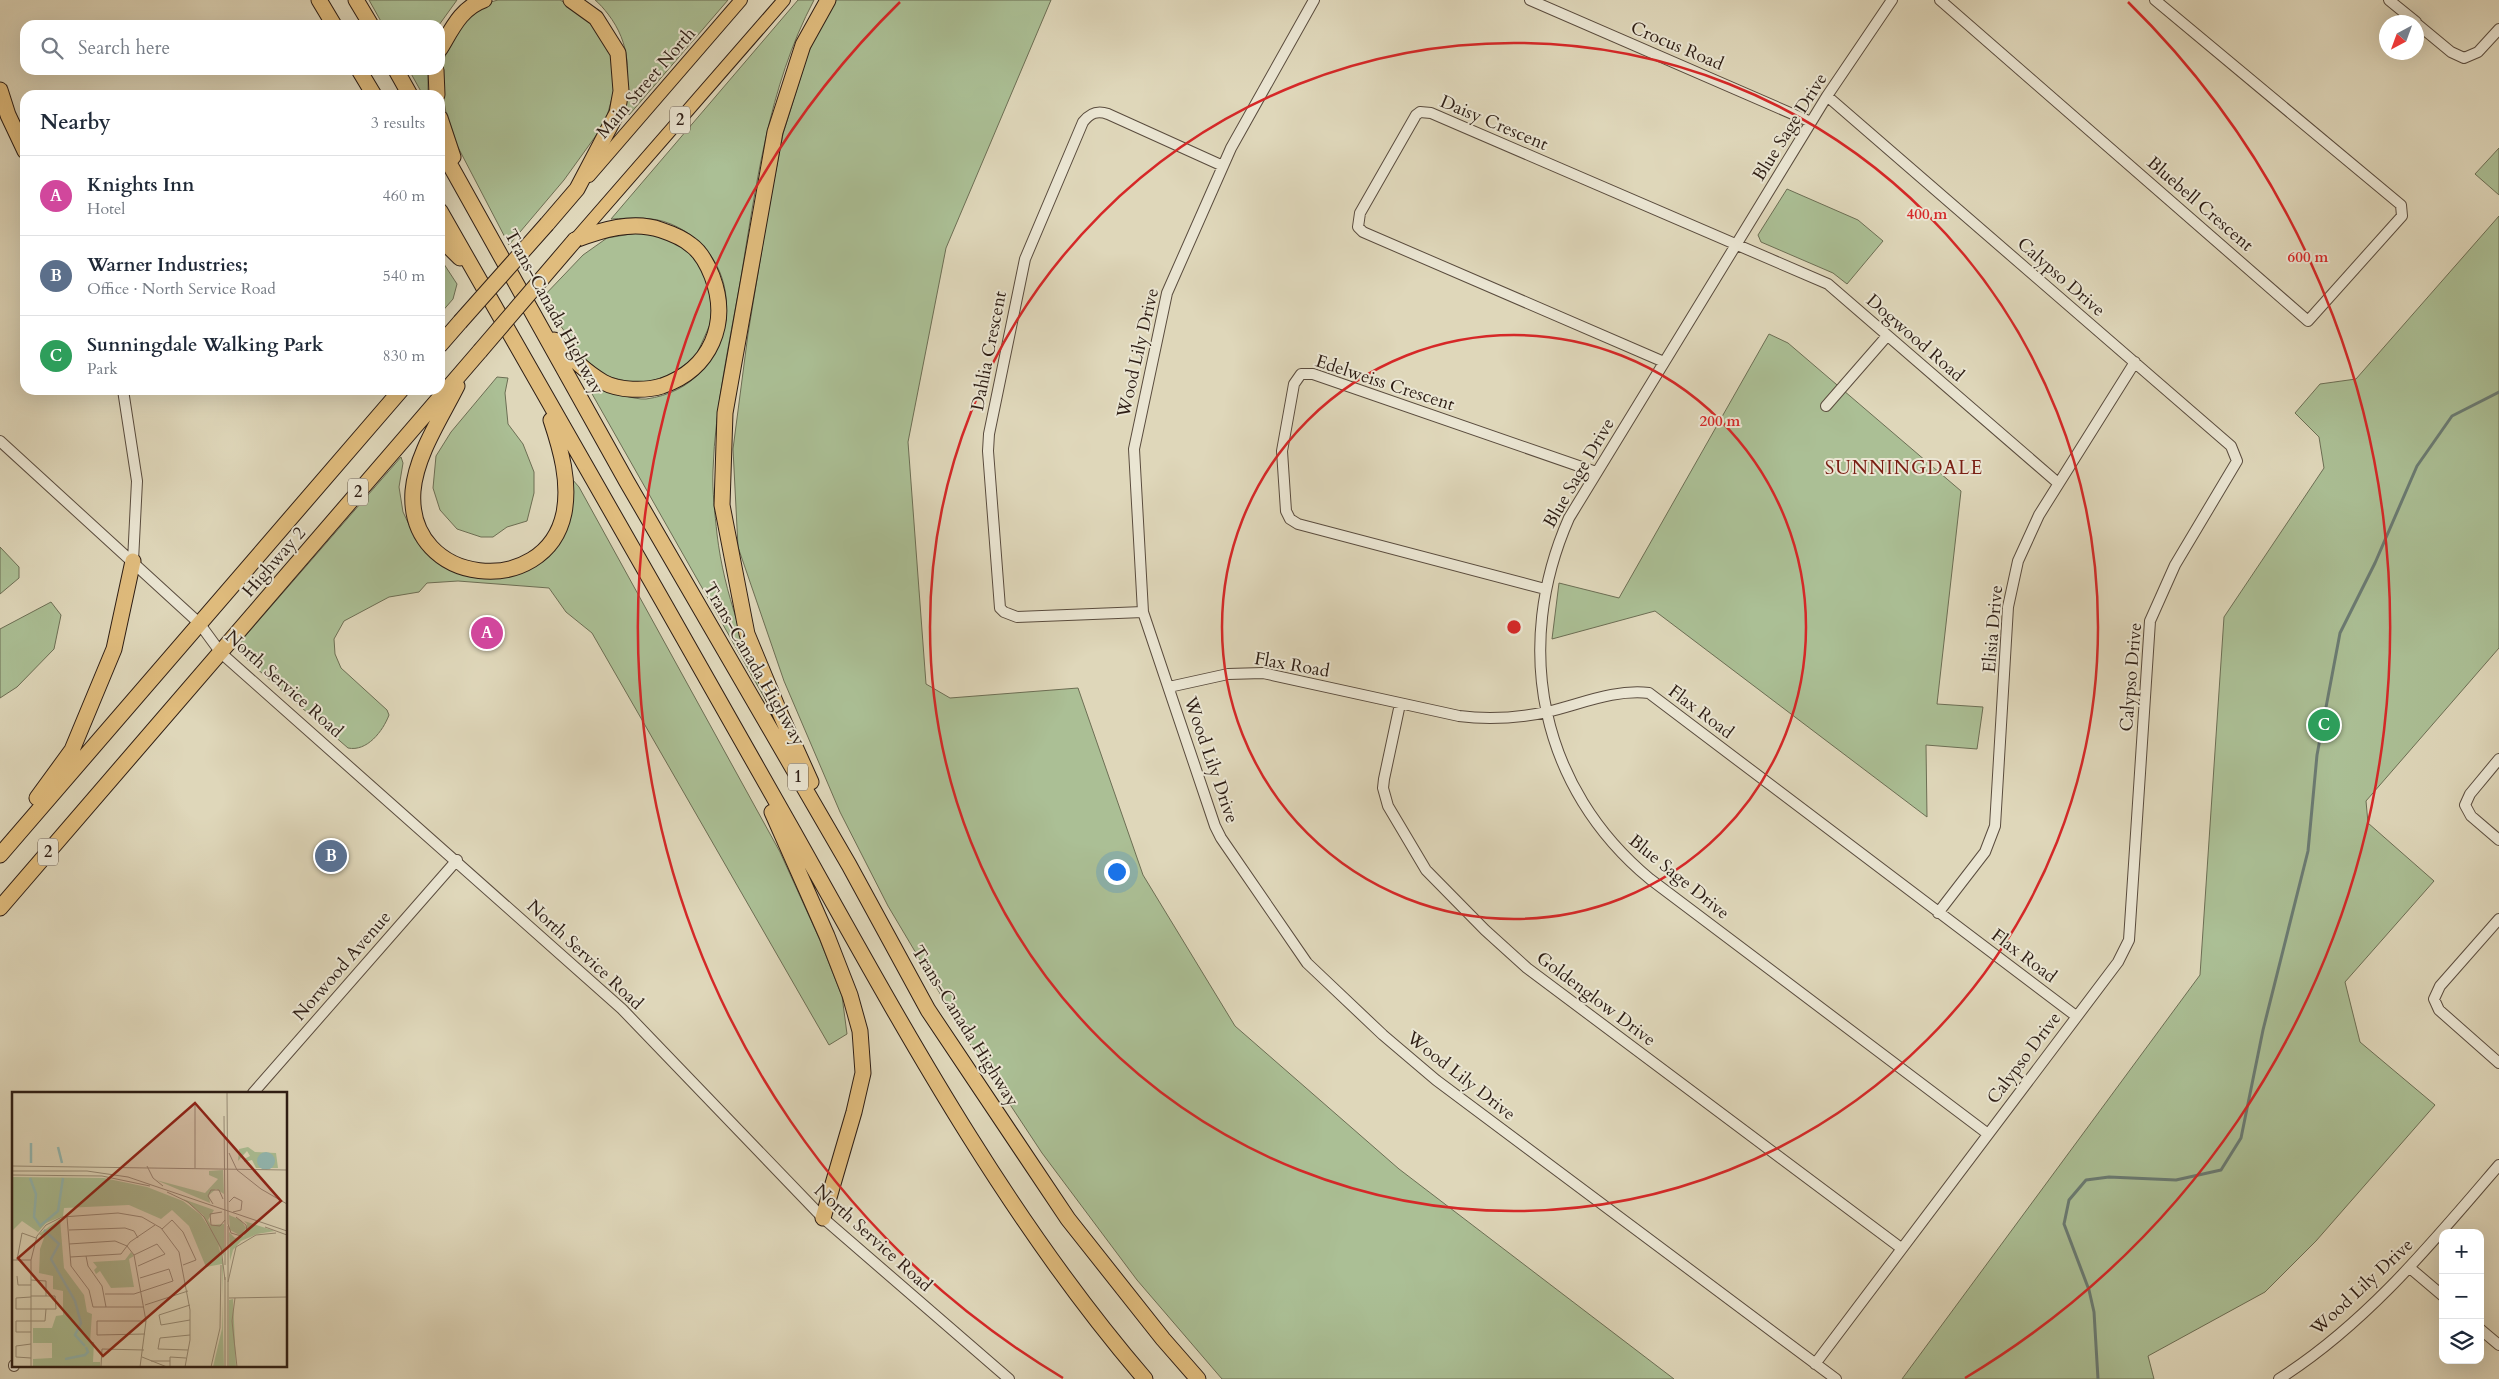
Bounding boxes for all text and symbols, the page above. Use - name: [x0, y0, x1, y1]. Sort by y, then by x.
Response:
- street label: Crocus Road: [1627, 15, 1728, 77]
- north arrow: [2379, 15, 2424, 60]
- search box: [20, 20, 445, 75]
- street label: Main Street North: [591, 22, 702, 144]
- icon: search: [38, 34, 66, 62]
- text: Search here: [78, 35, 170, 61]
- street label: Blue Sage Drive: [1747, 68, 1833, 186]
- street label: Daisy Crescent: [1436, 89, 1552, 157]
- road number: 2: [670, 106, 690, 134]
- text: Nearby: [40, 108, 111, 137]
- text: 3 results: [371, 112, 425, 134]
- street label: Bluebell Crescent: [2141, 151, 2259, 257]
- text: Knights Inn: [87, 172, 194, 198]
- text: A: [50, 185, 62, 207]
- text: 460 m: [383, 185, 425, 207]
- text: Hotel: [87, 198, 125, 220]
- text: 400 m: [1907, 204, 1948, 224]
- street label: Trans-Canada Highway: [498, 225, 610, 400]
- street label: Calypso Drive: [2012, 232, 2110, 322]
- text: 600 m: [2288, 247, 2329, 267]
- text: Warner Industries;: [87, 252, 248, 278]
- text: B: [50, 265, 62, 287]
- text: 540 m: [383, 265, 425, 287]
- text: Office · North Service Road: [87, 278, 276, 300]
- street label: Wood Lily Drive: [1111, 286, 1165, 421]
- street label: Dogwood Road: [1861, 288, 1970, 388]
- street label: Dahlia Crescent: [965, 289, 1013, 413]
- text: Sunningdale Walking Park: [87, 332, 324, 358]
- text: C: [50, 345, 62, 367]
- text: 830 m: [383, 345, 425, 367]
- street label: Edelweiss Crescent: [1312, 349, 1458, 417]
- text: Park: [87, 358, 118, 380]
- text: 200 m: [1700, 411, 1741, 431]
- street label: Blue Sage Drive: [1537, 413, 1621, 533]
- district label: SUNNINGDALE: [1825, 455, 1983, 481]
- road number: 2: [348, 478, 368, 506]
- street label: Highway 2: [236, 521, 312, 603]
- street label: Trans-Canada Highway: [697, 577, 811, 751]
- street label: Elisia Drive: [1977, 584, 2009, 674]
- pin: A: [471, 614, 503, 652]
- centre of rings: [1505, 618, 1523, 636]
- street label: Calypso Drive: [2114, 621, 2148, 733]
- street label: North Service Road: [220, 624, 349, 744]
- street label: Flax Road: [1252, 646, 1332, 684]
- street label: Flax Road: [1663, 679, 1739, 745]
- street label: Wood Lily Drive: [1177, 692, 1244, 827]
- pin: C: [2308, 706, 2340, 744]
- road number: 1: [788, 764, 808, 790]
- street label: Blue Sage Drive: [1623, 829, 1735, 925]
- pin: B: [315, 837, 347, 875]
- road number: 2: [38, 839, 58, 866]
- your location: [1104, 859, 1130, 885]
- street label: North Service Road: [521, 894, 649, 1016]
- street label: Norwood Avenue: [287, 906, 397, 1026]
- street label: Flax Road: [1986, 923, 2062, 989]
- street label: Trans-Canada Highway: [905, 941, 1025, 1112]
- street label: Goldenglow Drive: [1531, 946, 1661, 1052]
- street label: Calypso Drive: [1981, 1007, 2067, 1109]
- street label: Wood Lily Drive: [1400, 1025, 1521, 1127]
- inset map: [12, 1092, 288, 1366]
- street label: North Service Road: [809, 1178, 938, 1298]
- map controls: [2439, 1229, 2484, 1364]
- button: +: [2439, 1229, 2484, 1274]
- street label: Wood Lily Drive: [2304, 1233, 2419, 1342]
- button: −: [2439, 1274, 2484, 1319]
- button: layers: [2439, 1319, 2484, 1364]

